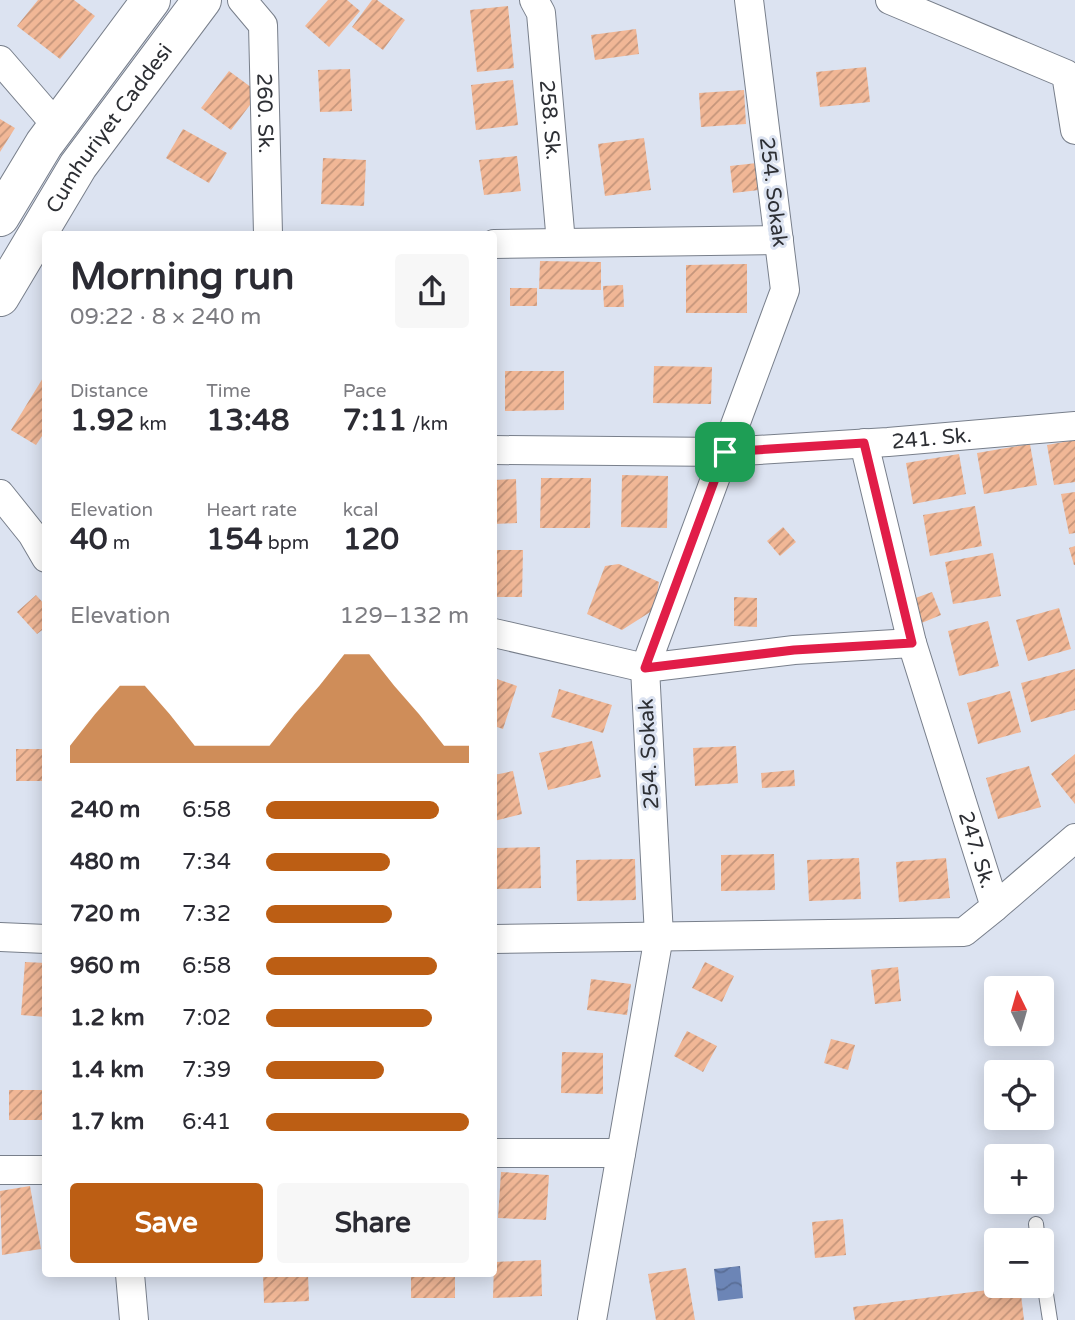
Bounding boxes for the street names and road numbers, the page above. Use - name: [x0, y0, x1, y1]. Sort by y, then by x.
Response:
- street label: Cumhuriyet Caddesi: [40, 39, 177, 217]
- street label: 260. Sk.: [252, 73, 279, 154]
- street label: 258. Sk.: [534, 79, 566, 161]
- street label: 254. Sokak: [754, 136, 792, 248]
- street label: 241. Sk.: [890, 422, 973, 454]
- street label: 254. Sokak: [634, 698, 664, 810]
- street label: 247. Sk.: [953, 808, 1001, 891]

